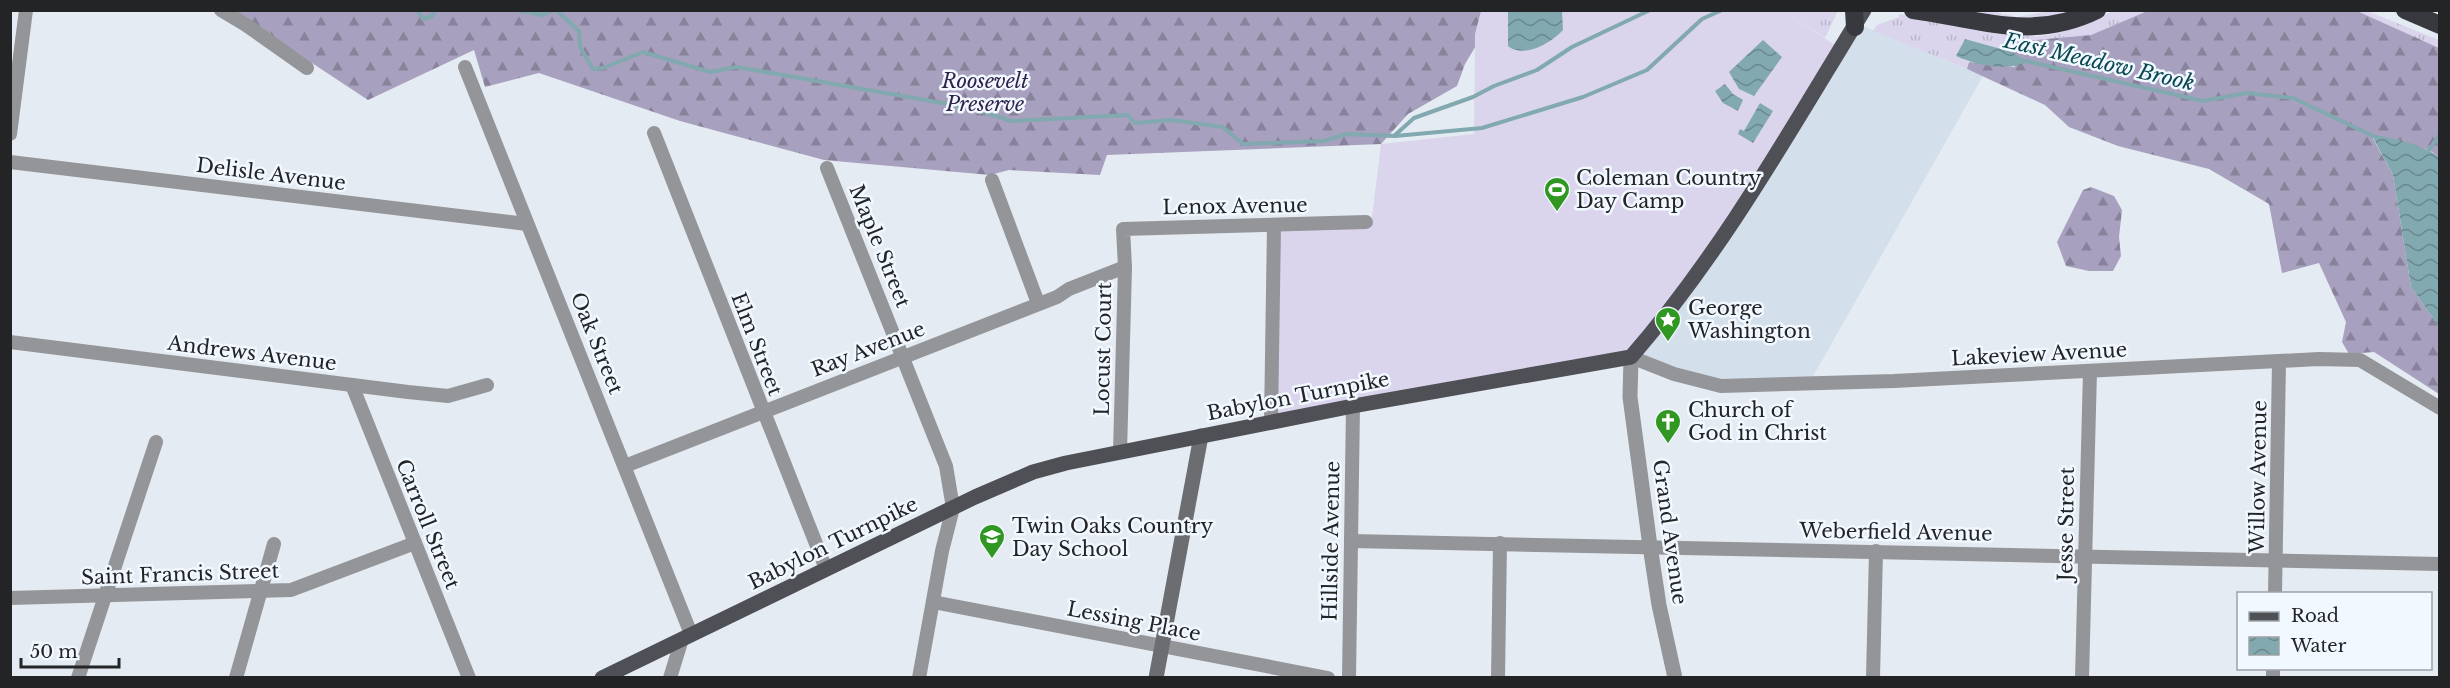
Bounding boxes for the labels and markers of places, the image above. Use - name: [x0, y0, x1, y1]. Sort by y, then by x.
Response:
- place label: Coleman Country Day Camp: [1576, 166, 1762, 213]
- sports icon: Coleman Country Day Camp: [1542, 175, 1572, 213]
- place label: George Washington: [1687, 296, 1811, 343]
- place icon: George Washington: [1653, 305, 1683, 343]
- place label: Church of God in Christ: [1688, 398, 1827, 445]
- church icon: Church of God in Christ: [1653, 407, 1683, 445]
- place label: Twin Oaks Country Day School: [1012, 514, 1213, 561]
- school or university icon: Twin Oaks Country Day School: [977, 522, 1007, 560]

